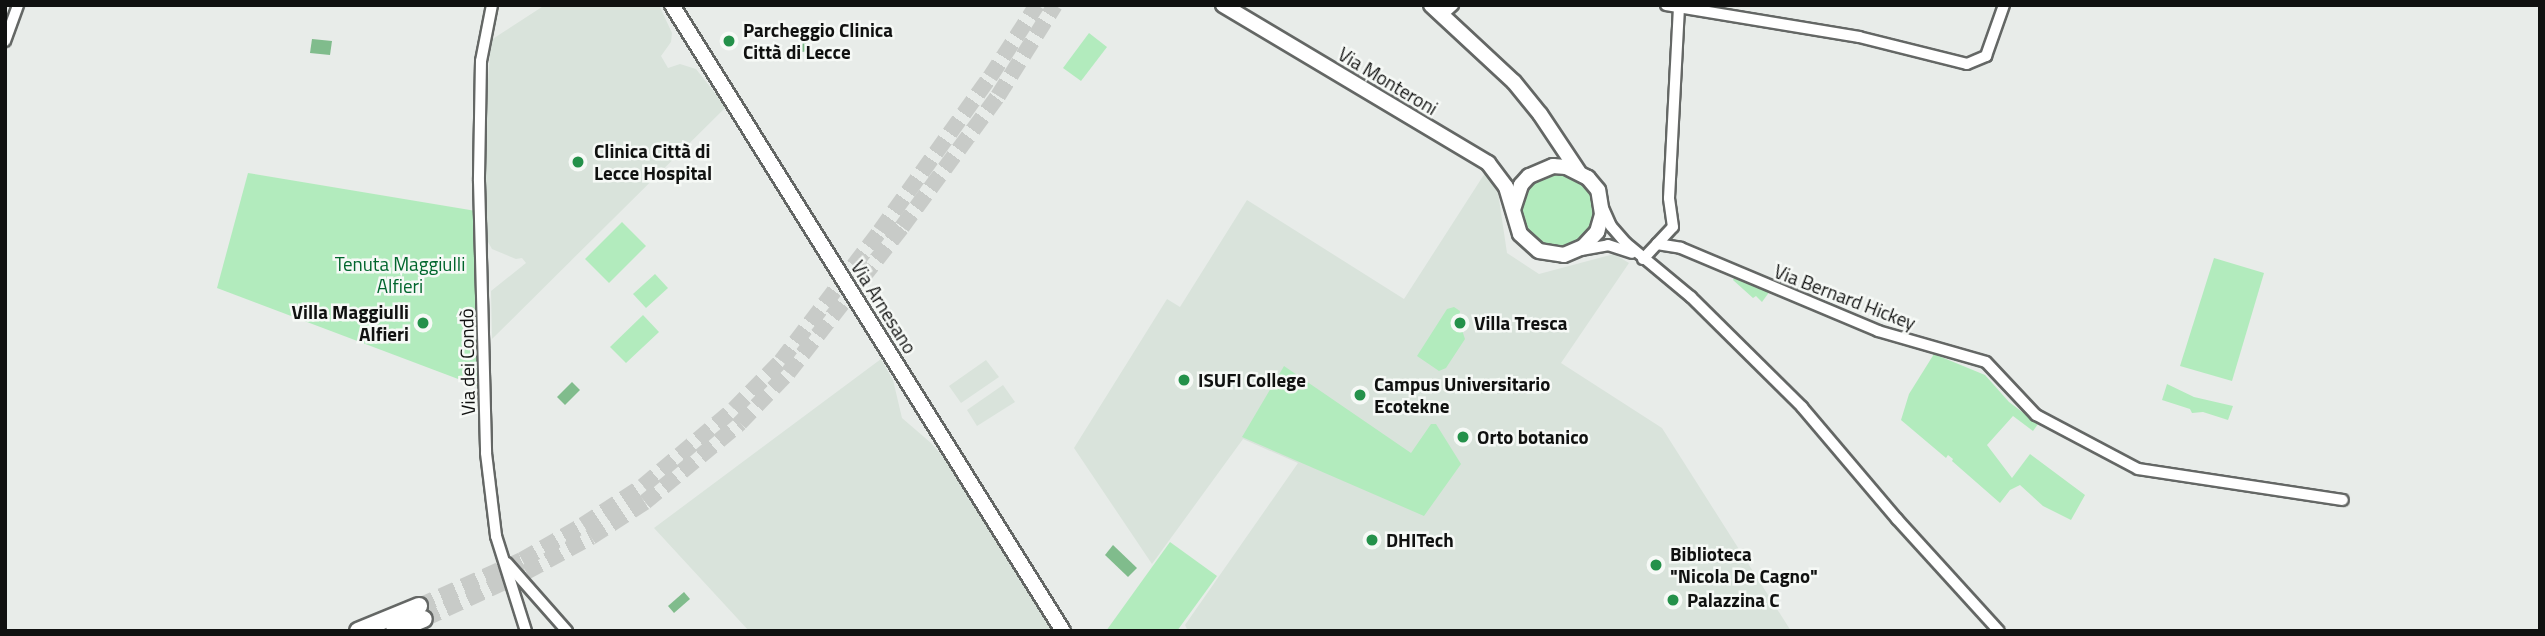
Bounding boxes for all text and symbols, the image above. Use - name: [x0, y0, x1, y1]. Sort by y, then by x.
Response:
- place label: Parcheggio Clinica Città di Lecce: [743, 19, 893, 63]
- marker: Parcheggio Clinica Città di Lecce: [721, 33, 737, 49]
- street label: Via Monteroni: [1334, 42, 1442, 120]
- place label: Clinica Città di Lecce Hospital: [594, 140, 712, 184]
- marker: Clinica Città di Lecce Hospital: [568, 152, 588, 172]
- park label: Tenuta Maggiulli Alfieri: [335, 253, 465, 297]
- street label: Via Arnesano: [846, 256, 922, 358]
- street label: Via Bernard Hickey: [1771, 260, 1919, 334]
- place label: Villa Maggiulli Alfieri: [292, 301, 409, 345]
- street label: Via dei Condò: [455, 308, 479, 416]
- place label: Villa Tresca: [1474, 312, 1567, 334]
- marker: Villa Maggiulli Alfieri: [415, 315, 431, 331]
- marker: Villa Tresca: [1452, 315, 1468, 331]
- place label: ISUFI College: [1198, 369, 1306, 391]
- marker: ISUFI College: [1176, 372, 1192, 388]
- place label: Campus Universitario Ecotekne: [1374, 373, 1550, 417]
- marker: Campus Universitario Ecotekne: [1352, 387, 1368, 403]
- place label: Orto botanico: [1477, 426, 1589, 448]
- marker: Orto botanico: [1455, 429, 1471, 445]
- place label: DHITech: [1386, 529, 1454, 551]
- marker: DHITech: [1364, 532, 1380, 548]
- place label: Biblioteca "Nicola De Cagno": [1670, 543, 1818, 587]
- marker: Biblioteca "Nicola De Cagno": [1648, 557, 1664, 573]
- place label: Palazzina C: [1687, 589, 1780, 611]
- marker: Palazzina C: [1665, 592, 1681, 608]

